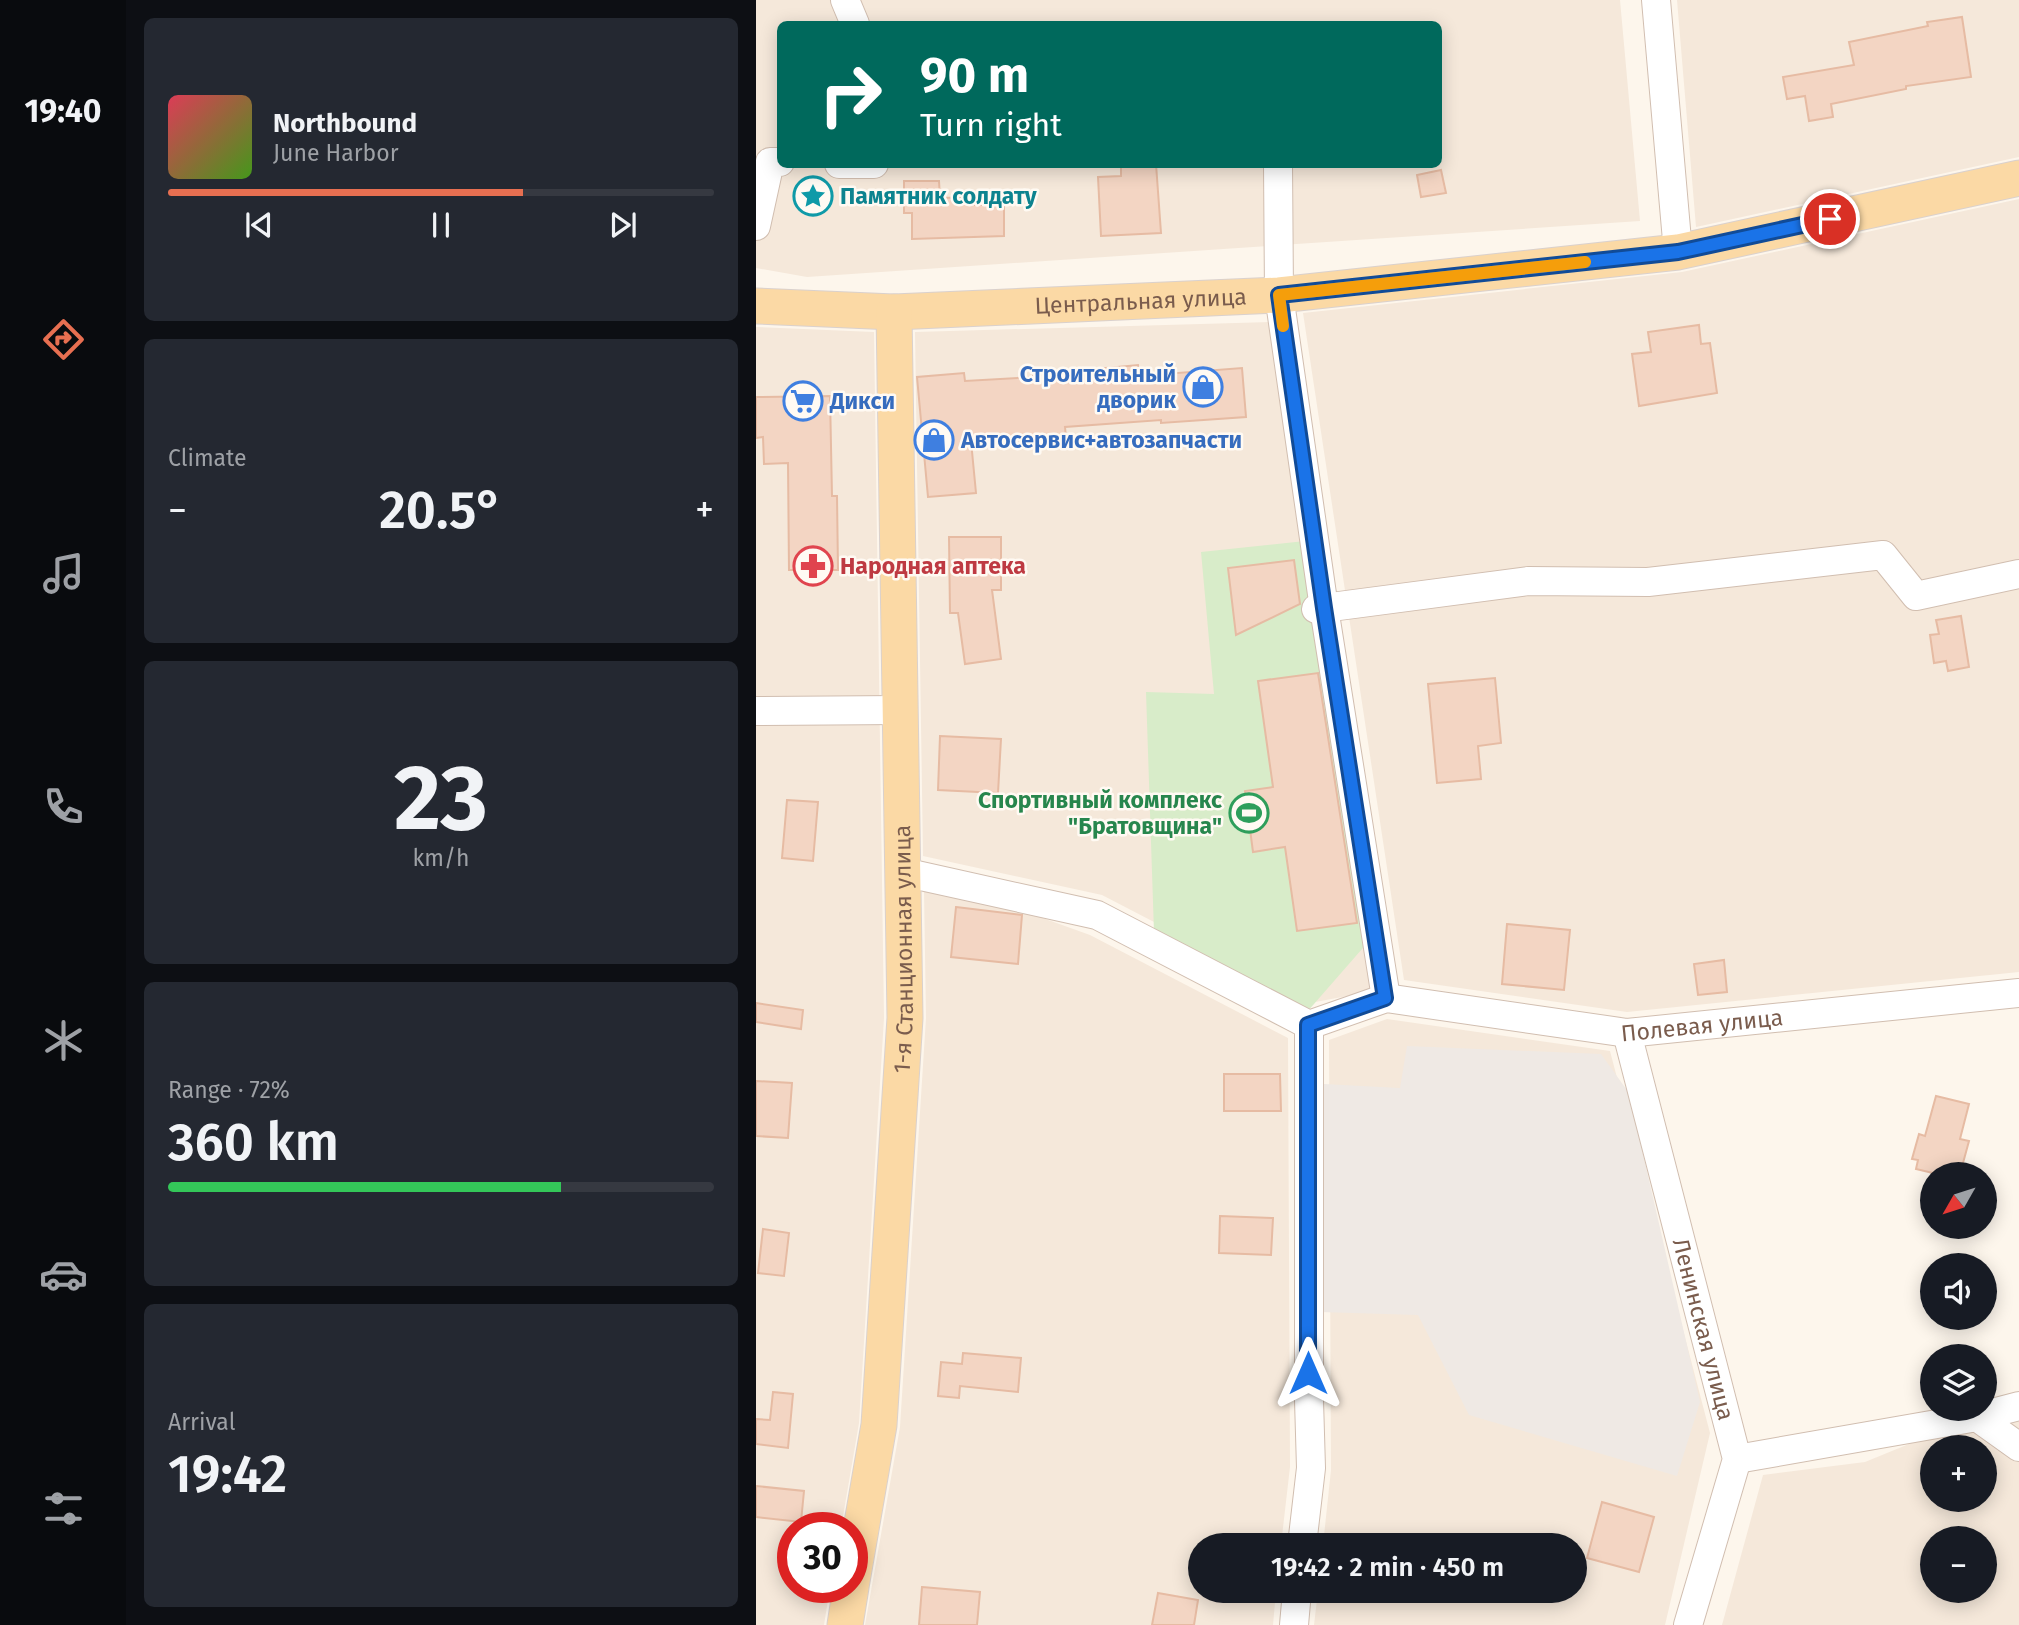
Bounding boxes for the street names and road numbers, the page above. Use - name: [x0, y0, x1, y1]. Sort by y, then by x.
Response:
- street label: Центральная улица: [1034, 282, 1247, 320]
- street label: 1-я Станционная улица: [887, 825, 919, 1074]
- street label: Полевая улица: [1620, 1003, 1784, 1048]
- street label: Ленинская улица: [1667, 1235, 1740, 1423]

